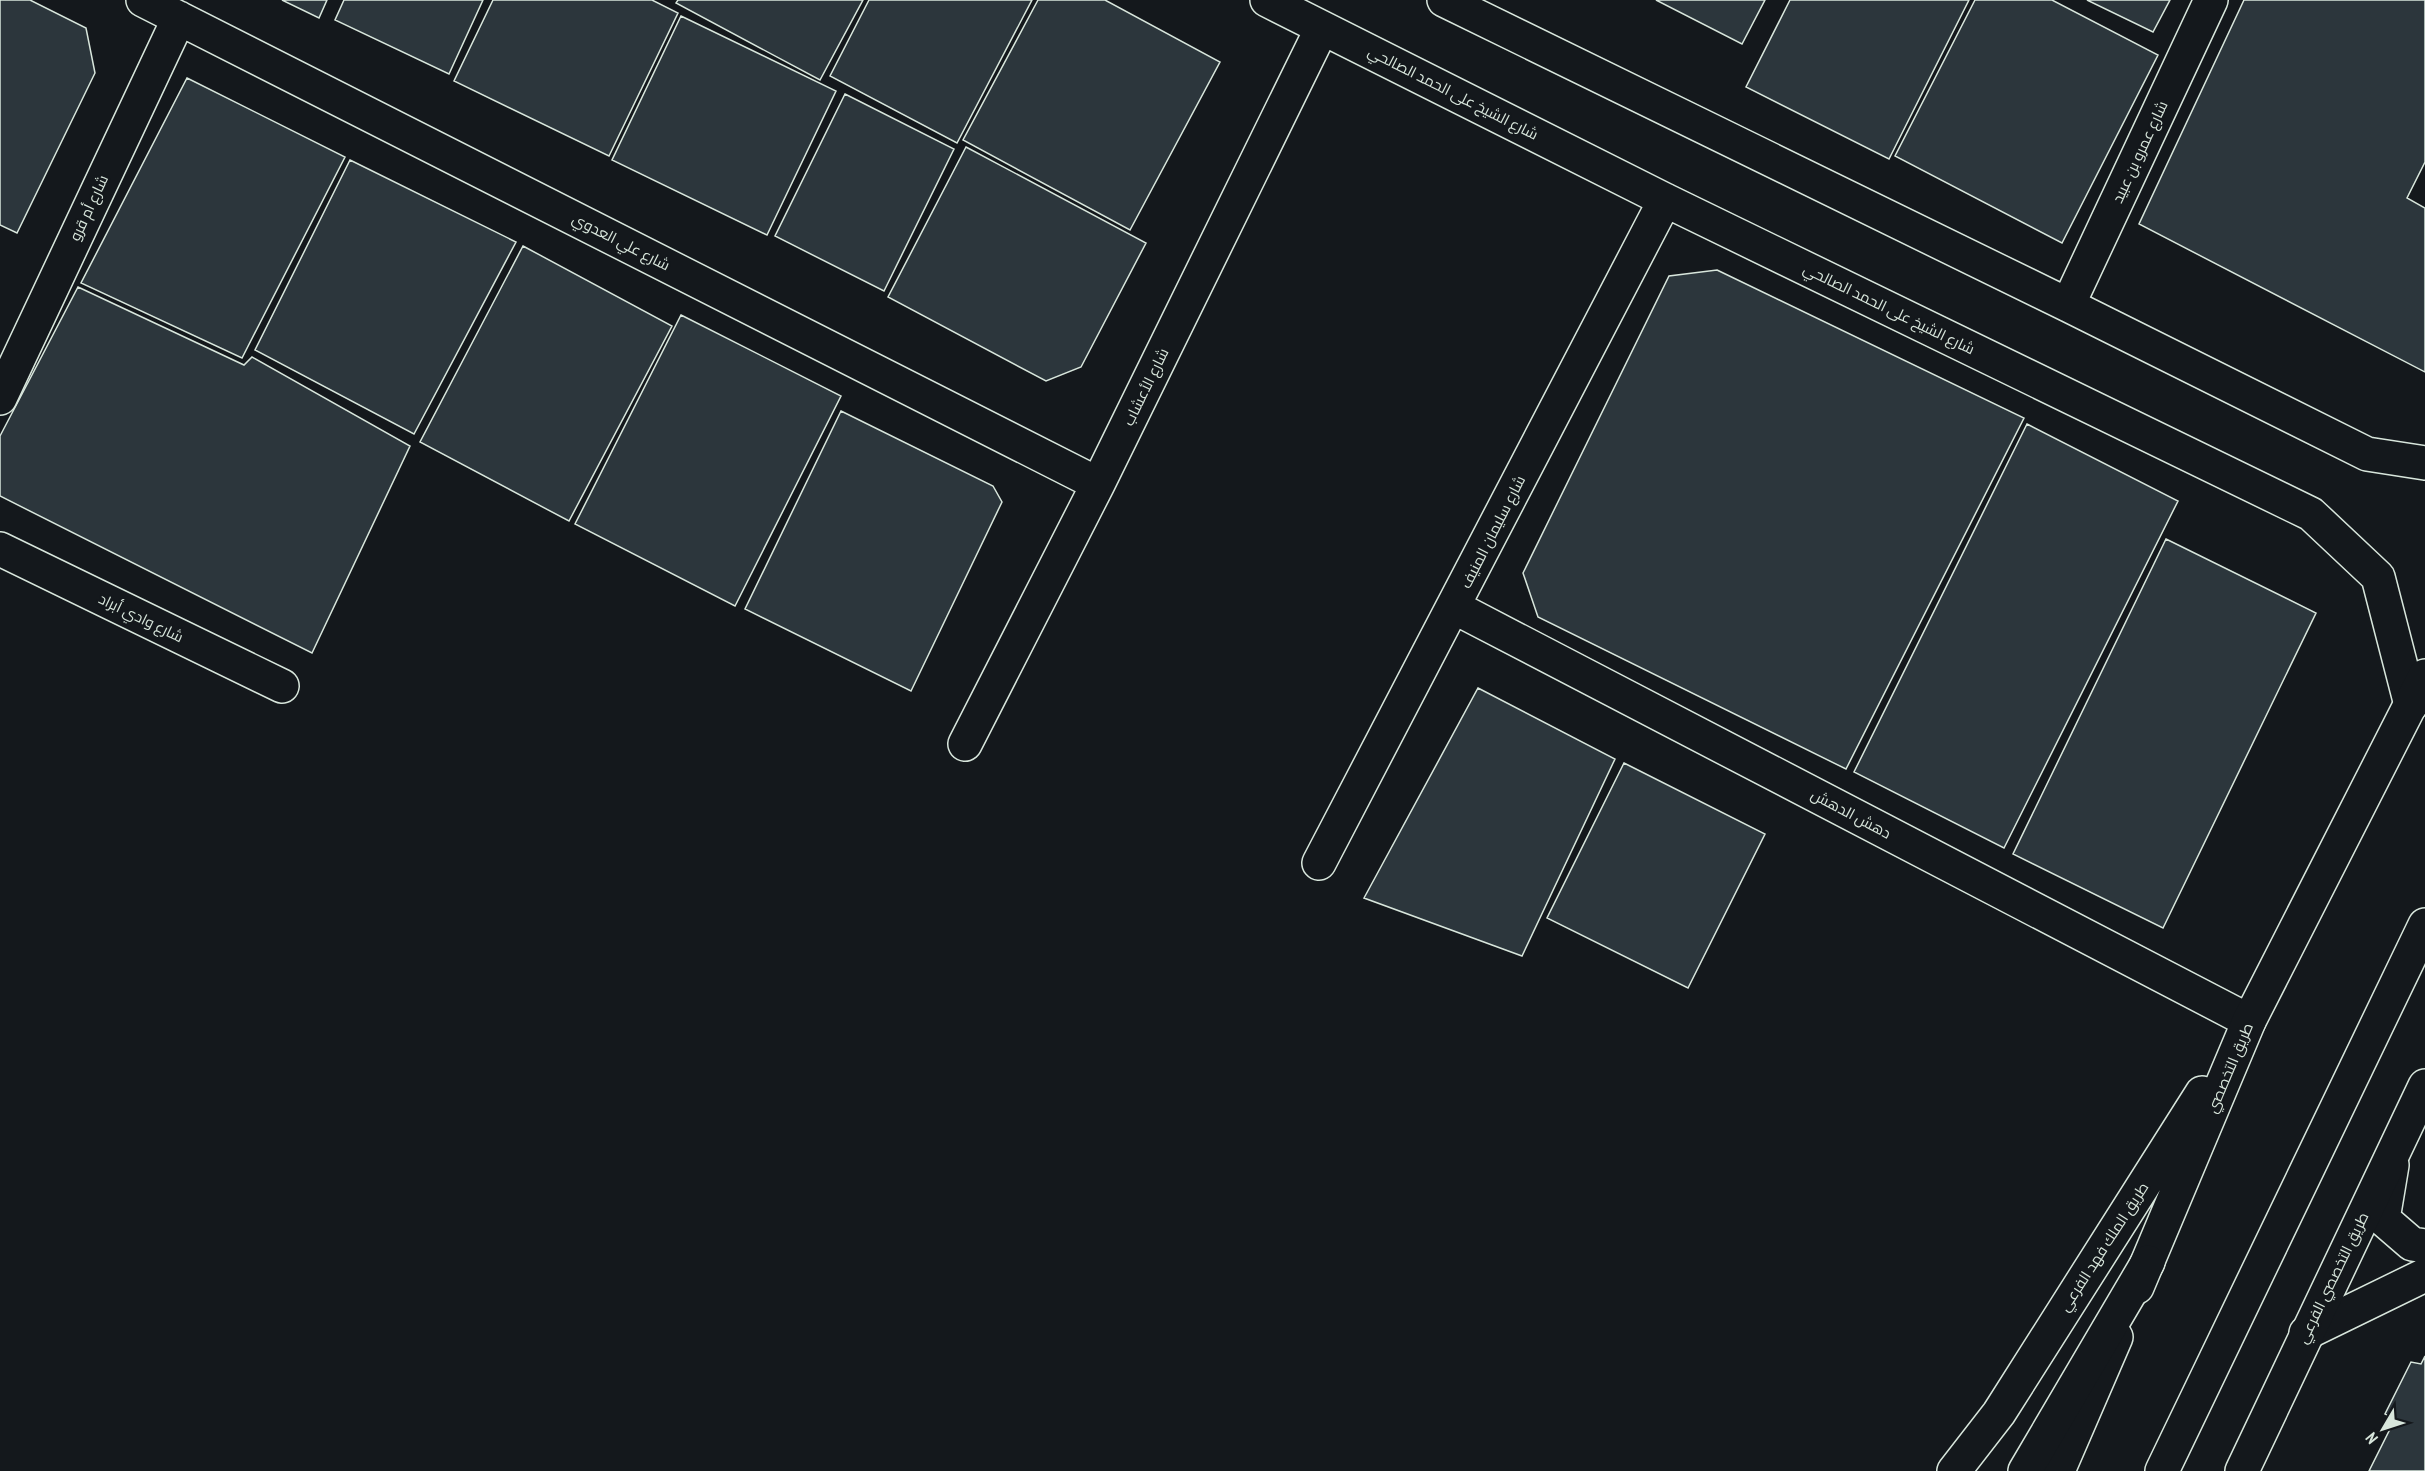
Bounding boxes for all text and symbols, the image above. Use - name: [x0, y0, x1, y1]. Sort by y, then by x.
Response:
- street label: شارع الشيخ على الحمد الصالحي: [1364, 41, 1542, 146]
- street label: شارع عمرو بن عبيد: [2108, 98, 2173, 207]
- street label: شارع أم قرو: [65, 172, 114, 245]
- street label: شارع علي العدوي: [568, 209, 673, 277]
- street label: شارع الشيخ على الحمد الصالحي: [1799, 259, 1978, 361]
- street label: شارع الأعشاب: [1119, 345, 1174, 430]
- street label: شارع سليمان المنيف: [1456, 472, 1531, 592]
- street label: شارع وادي أبراد: [94, 589, 187, 649]
- street label: دهش الدهش: [1807, 785, 1895, 843]
- street label: طريق التخصصي: [2202, 1020, 2260, 1117]
- street label: طريق الملك فهد الفرعي: [2055, 1178, 2155, 1317]
- street label: طريق التخصصي الفرعي: [2292, 1209, 2375, 1348]
- north arrow: [2353, 1399, 2413, 1459]
- text: N: [2361, 1429, 2382, 1448]

